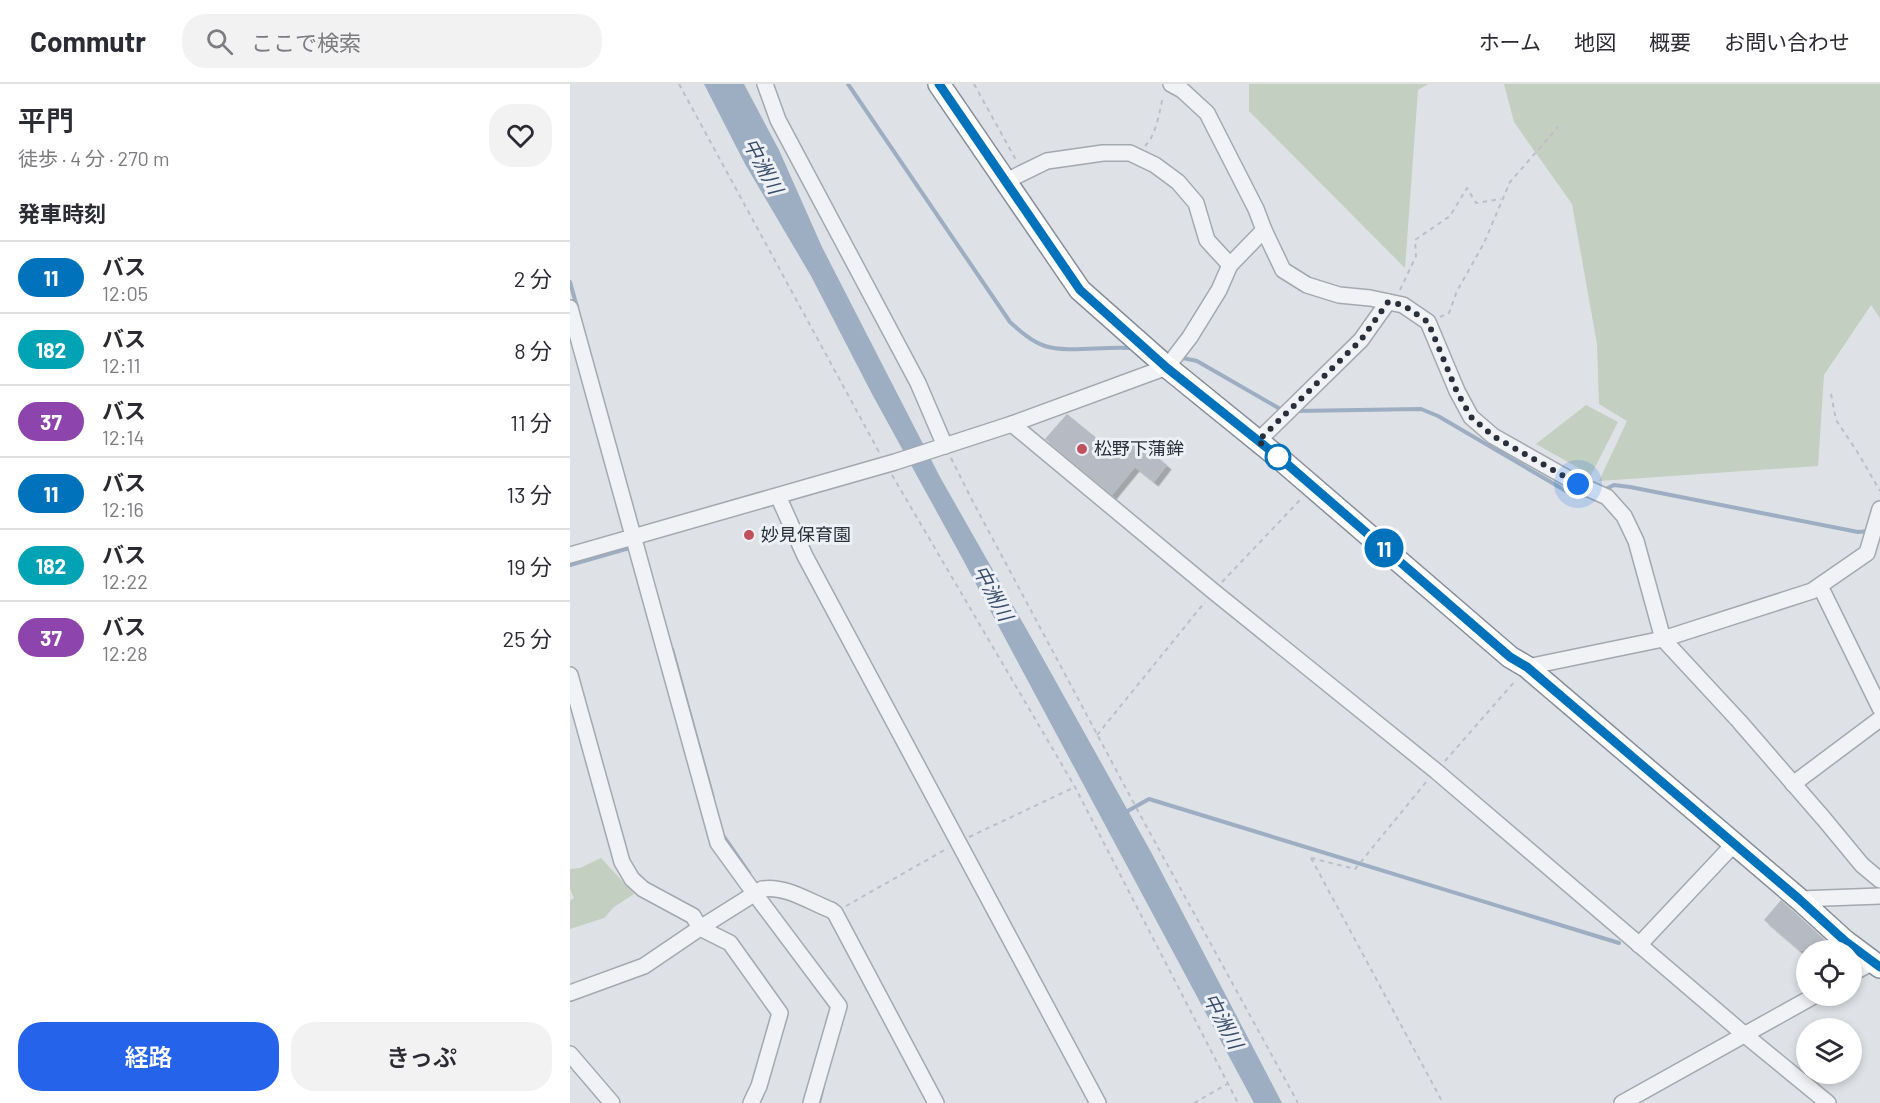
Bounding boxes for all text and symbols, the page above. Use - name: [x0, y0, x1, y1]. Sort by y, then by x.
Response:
- search box: [182, 14, 602, 68]
- text: Commutr: [30, 24, 146, 58]
- icon: search: [203, 25, 236, 58]
- text: ここで検索: [251, 29, 361, 55]
- text: ホーム: [1479, 29, 1541, 54]
- text: 地図: [1574, 29, 1616, 54]
- text: 概要: [1649, 29, 1691, 54]
- text: お問い合わせ: [1724, 29, 1850, 54]
- text: 平門: [18, 103, 74, 137]
- button: heart: [489, 104, 552, 167]
- water label: 中洲川: [739, 133, 790, 199]
- text: 徒歩 · 4 分 · 270 m: [18, 146, 169, 170]
- text: 発車時刻: [18, 200, 106, 226]
- text: バス: [102, 253, 146, 279]
- text: 11: [43, 265, 59, 290]
- text: 2 分: [514, 265, 552, 291]
- text: 12:05: [102, 281, 148, 305]
- text: バス: [102, 325, 146, 351]
- text: 182: [36, 337, 66, 362]
- text: 8 分: [514, 337, 552, 363]
- text: 12:11: [102, 353, 141, 377]
- text: バス: [102, 397, 146, 423]
- text: 37: [40, 409, 62, 434]
- text: 11 分: [510, 409, 552, 435]
- text: 12:14: [102, 425, 145, 449]
- place label: 松野下蒲鉾: [1094, 437, 1184, 459]
- marker: 松野下蒲鉾: [1075, 442, 1089, 456]
- unlabelled marker: [1265, 444, 1291, 470]
- text: バス: [102, 469, 146, 495]
- your location: [1563, 469, 1593, 499]
- text: 11: [43, 481, 59, 506]
- text: 13 分: [507, 481, 552, 507]
- text: 12:16: [102, 497, 144, 521]
- place label: 妙見保育園: [761, 523, 851, 545]
- marker: 妙見保育園: [742, 528, 756, 542]
- line badge: 11: [1357, 528, 1411, 568]
- text: 11: [1376, 536, 1392, 561]
- text: バス: [102, 541, 146, 567]
- text: 182: [36, 553, 66, 578]
- text: 19 分: [506, 553, 552, 579]
- water label: 中洲川: [969, 560, 1020, 626]
- text: 12:22: [102, 569, 148, 593]
- text: バス: [102, 613, 146, 639]
- text: 37: [40, 625, 62, 650]
- text: 25 分: [502, 625, 552, 651]
- text: 12:28: [102, 641, 148, 665]
- map controls: [1796, 940, 1862, 1084]
- button: locate: [1796, 940, 1862, 1006]
- water label: 中洲川: [1199, 988, 1250, 1054]
- button: layers: [1796, 1018, 1862, 1084]
- button: 経路: [18, 1022, 279, 1091]
- button: きっぷ: [291, 1022, 552, 1091]

